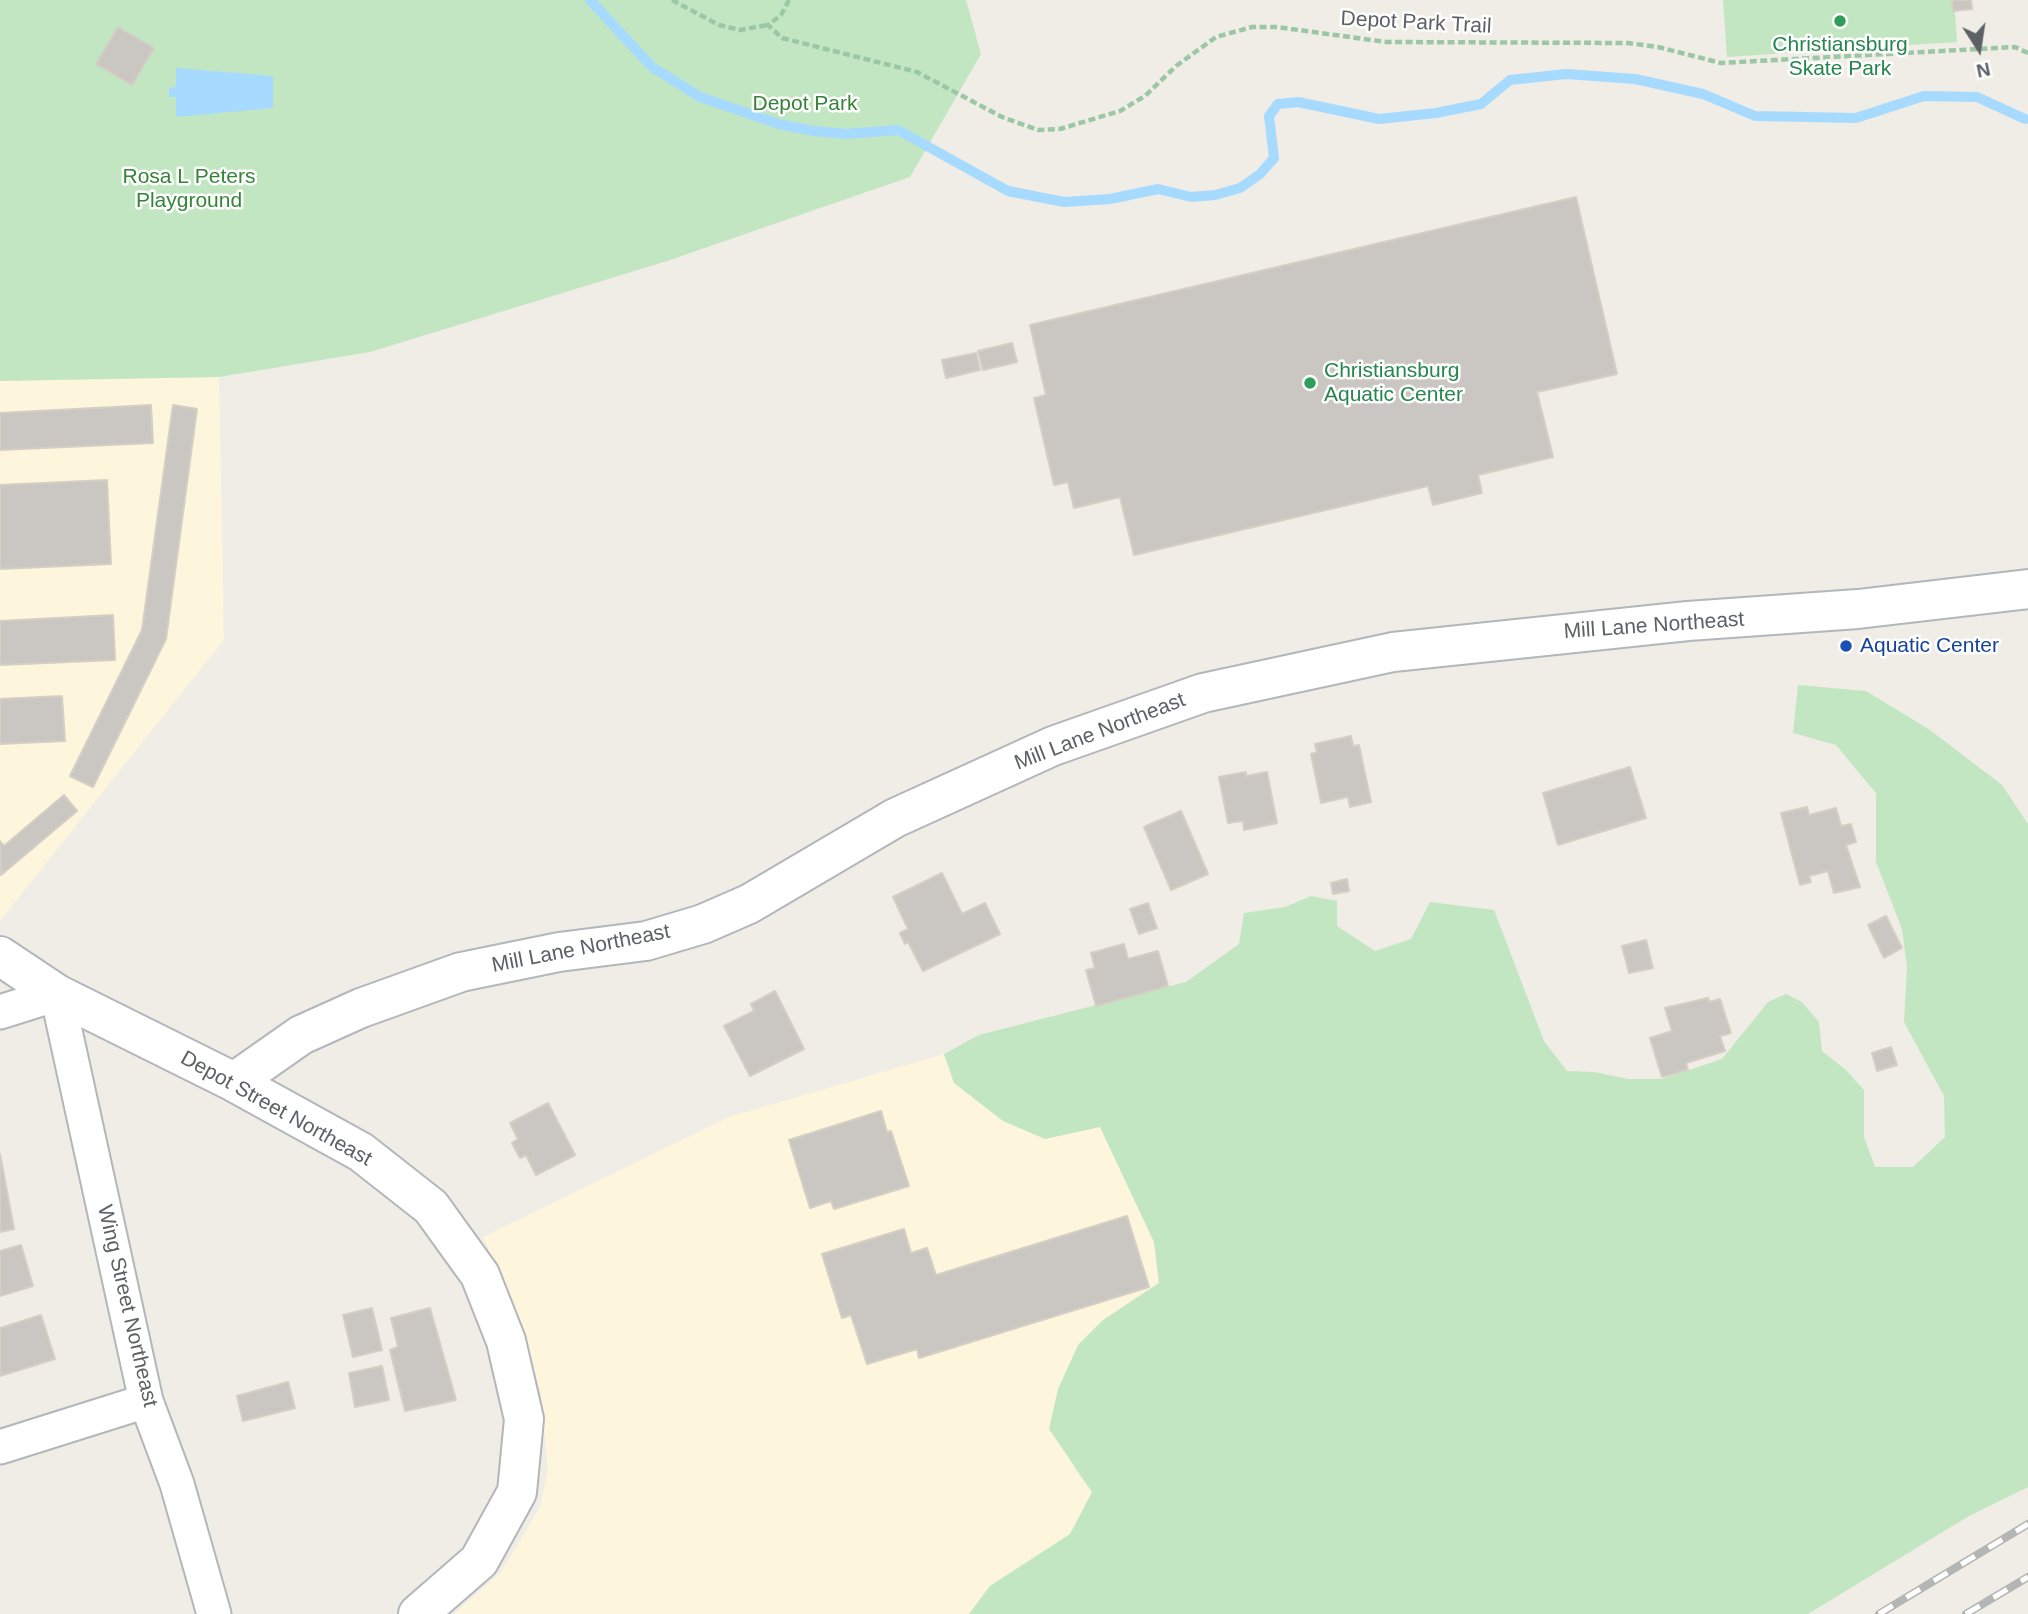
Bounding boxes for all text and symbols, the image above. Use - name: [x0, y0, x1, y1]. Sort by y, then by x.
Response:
- street label: Depot Park Trail: [1340, 6, 1492, 40]
- marker: Christiansburg Skate Park: [1832, 13, 1848, 29]
- north arrow: [1944, 14, 2014, 84]
- place label: Christiansburg Skate Park: [1772, 32, 1908, 82]
- text: N: [1975, 58, 1992, 82]
- park label: Depot Park: [752, 91, 858, 117]
- park label: Rosa L Peters Playground: [122, 164, 256, 214]
- place label: Christiansburg Aquatic Center: [1324, 358, 1463, 408]
- marker: Christiansburg Aquatic Center: [1302, 375, 1318, 391]
- street label: Mill Lane Northeast: [1563, 607, 1745, 645]
- place label: Aquatic Center: [1860, 633, 1999, 659]
- marker: Aquatic Center: [1838, 638, 1854, 654]
- street label: Mill Lane Northeast: [1011, 688, 1189, 776]
- street label: Mill Lane Northeast: [490, 919, 672, 979]
- street label: Depot Street Northeast: [176, 1046, 376, 1172]
- street label: Wing Street Northeast: [91, 1203, 163, 1409]

